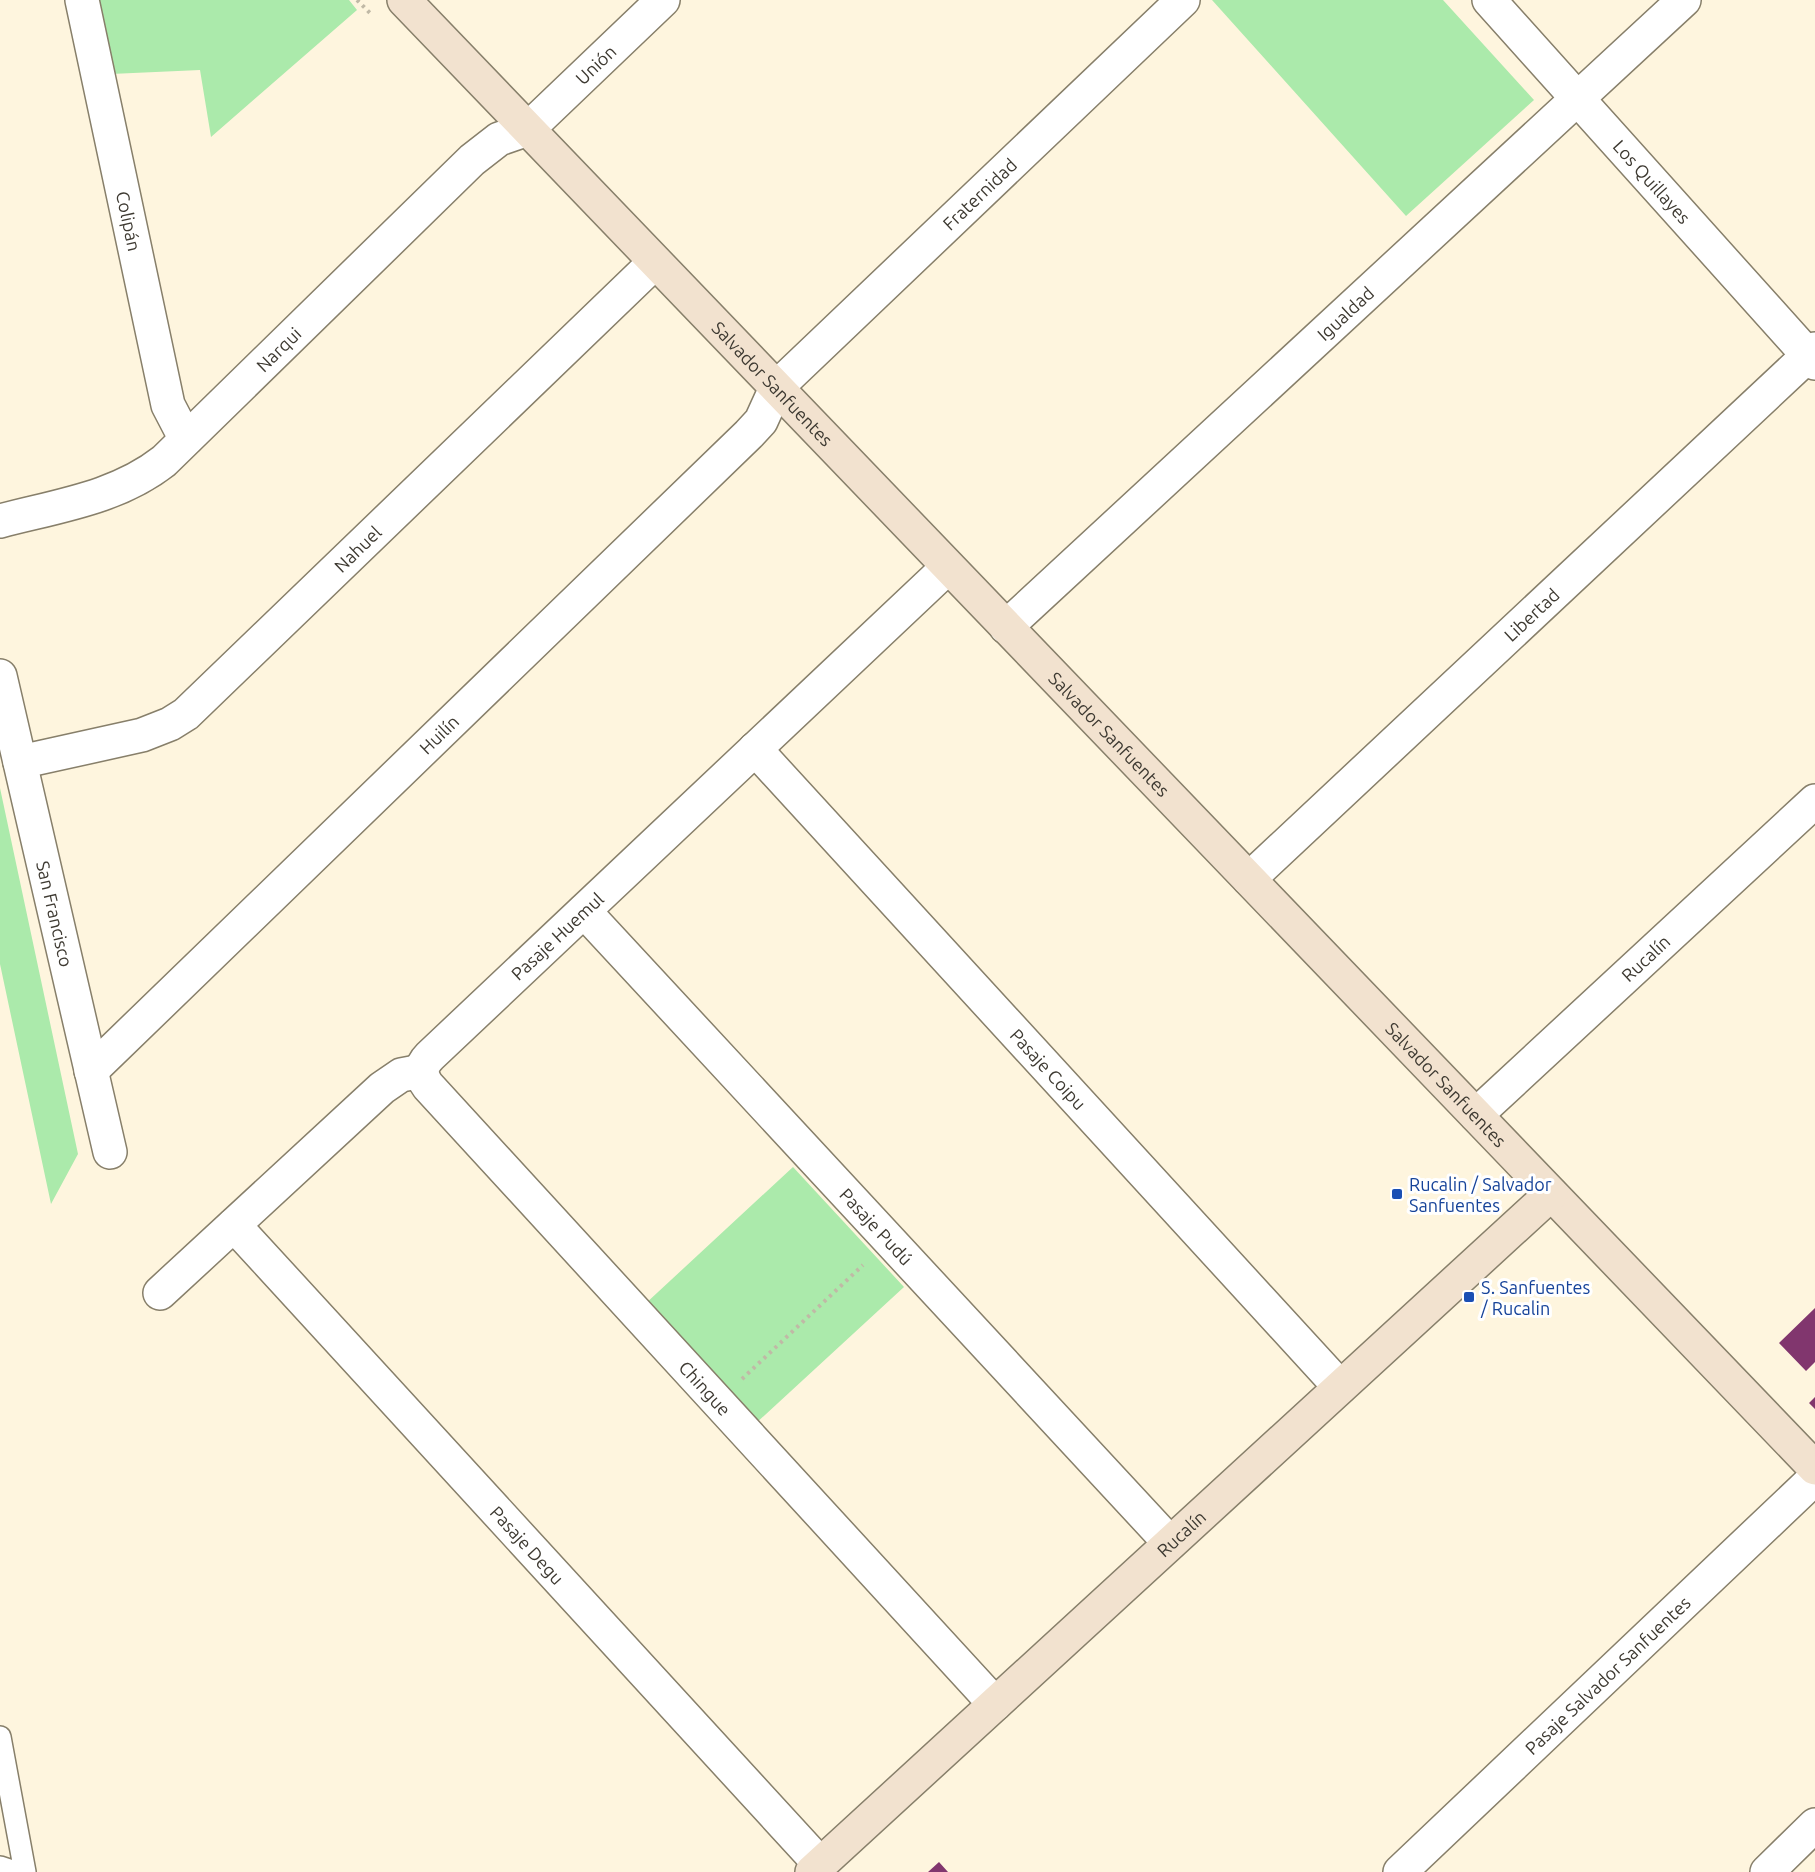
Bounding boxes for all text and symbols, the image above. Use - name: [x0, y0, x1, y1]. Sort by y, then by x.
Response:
- street label: Unión: [571, 41, 620, 88]
- street label: Los Quillayes: [1609, 136, 1695, 228]
- street label: Fraternidad: [939, 154, 1020, 234]
- street label: Colipán: [113, 189, 145, 253]
- street label: Igualdad: [1313, 282, 1378, 344]
- street label: Salvador Sanfuentes: [708, 317, 837, 450]
- street label: Narqui: [252, 323, 305, 375]
- street label: Nahuel: [330, 521, 385, 576]
- street label: Libertad: [1500, 584, 1563, 645]
- street label: Salvador Sanfuentes: [1045, 668, 1174, 800]
- street label: Huilín: [415, 711, 462, 758]
- street label: San Francisco: [33, 859, 77, 969]
- street label: Pasaje Huemul: [507, 888, 607, 984]
- street label: Rucalín: [1617, 931, 1674, 985]
- street label: Salvador Sanfuentes: [1382, 1018, 1511, 1151]
- street label: Pasaje Coipu: [1006, 1024, 1090, 1113]
- place label: Rucalin / Salvador Sanfuentes: [1409, 1174, 1552, 1215]
- street label: Pasaje Pudú: [836, 1184, 917, 1269]
- marker: Rucalin / Salvador Sanfuentes: [1390, 1187, 1404, 1201]
- place label: S. Sanfuentes / Rucalin: [1480, 1277, 1591, 1318]
- marker: S. Sanfuentes / Rucalin: [1462, 1290, 1476, 1304]
- street label: Chingue: [675, 1357, 735, 1419]
- street label: Pasaje Degu: [487, 1502, 568, 1588]
- street label: Rucalín: [1153, 1506, 1209, 1560]
- street label: Pasaje Salvador Sanfuentes: [1521, 1592, 1694, 1758]

